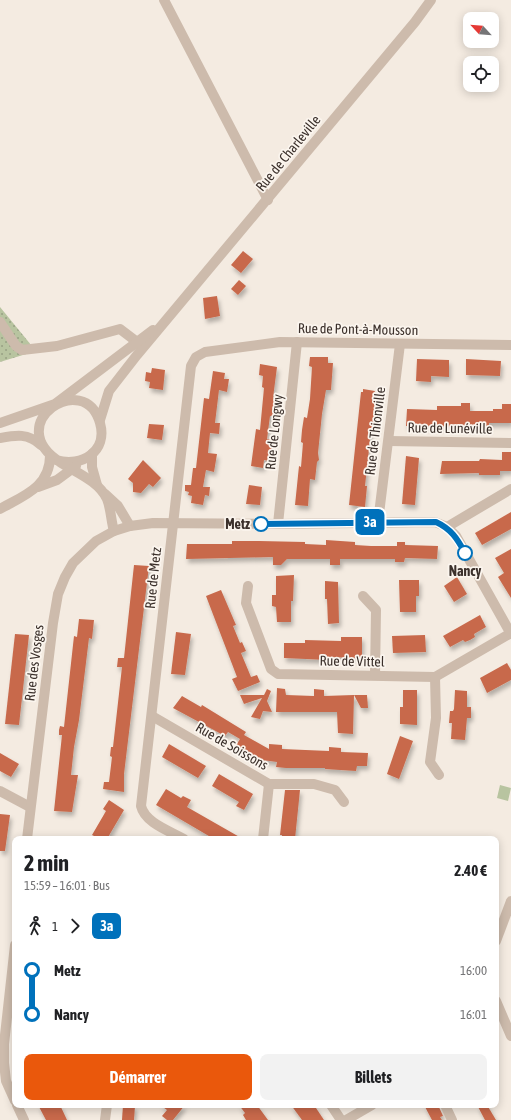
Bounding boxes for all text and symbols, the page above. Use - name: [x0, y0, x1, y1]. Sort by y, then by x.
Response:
- north arrow: [463, 12, 499, 48]
- map controls: [463, 12, 499, 92]
- button: locate: [463, 56, 499, 92]
- street label: Rue de Charleville: [252, 112, 324, 194]
- street label: Rue de Pont-à-Mousson: [298, 320, 418, 338]
- street label: Rue de Thionville: [362, 386, 388, 476]
- street label: Rue de Longwy: [262, 393, 286, 471]
- street label: Rue de Lunéville: [407, 419, 493, 437]
- line badge: 3a: [352, 509, 388, 535]
- text: 3a: [363, 514, 377, 530]
- place label: Metz: [225, 516, 250, 532]
- marker: Metz: [253, 516, 269, 532]
- marker: Nancy: [457, 545, 473, 561]
- street label: Rue de Metz: [142, 546, 164, 610]
- place label: Nancy: [449, 563, 481, 579]
- street label: Rue des Vosges: [21, 624, 47, 702]
- street label: Rue de Vittel: [319, 652, 385, 670]
- street label: Rue de Soissons: [193, 719, 271, 773]
- text: 2 min: [24, 850, 69, 876]
- text: 2.40 €: [454, 862, 487, 879]
- text: 15:59 – 16:01 · Bus: [24, 878, 110, 893]
- icon: walk: [24, 915, 46, 937]
- icon: forward: [64, 915, 86, 937]
- text: 3a: [100, 918, 113, 934]
- text: 1: [52, 919, 58, 934]
- text: Metz: [54, 962, 81, 979]
- text: 16:00: [460, 963, 487, 978]
- text: Nancy: [54, 1006, 89, 1023]
- text: 16:01: [460, 1007, 487, 1022]
- button: Démarrer: [24, 1054, 252, 1100]
- button: Billets: [260, 1054, 487, 1100]

